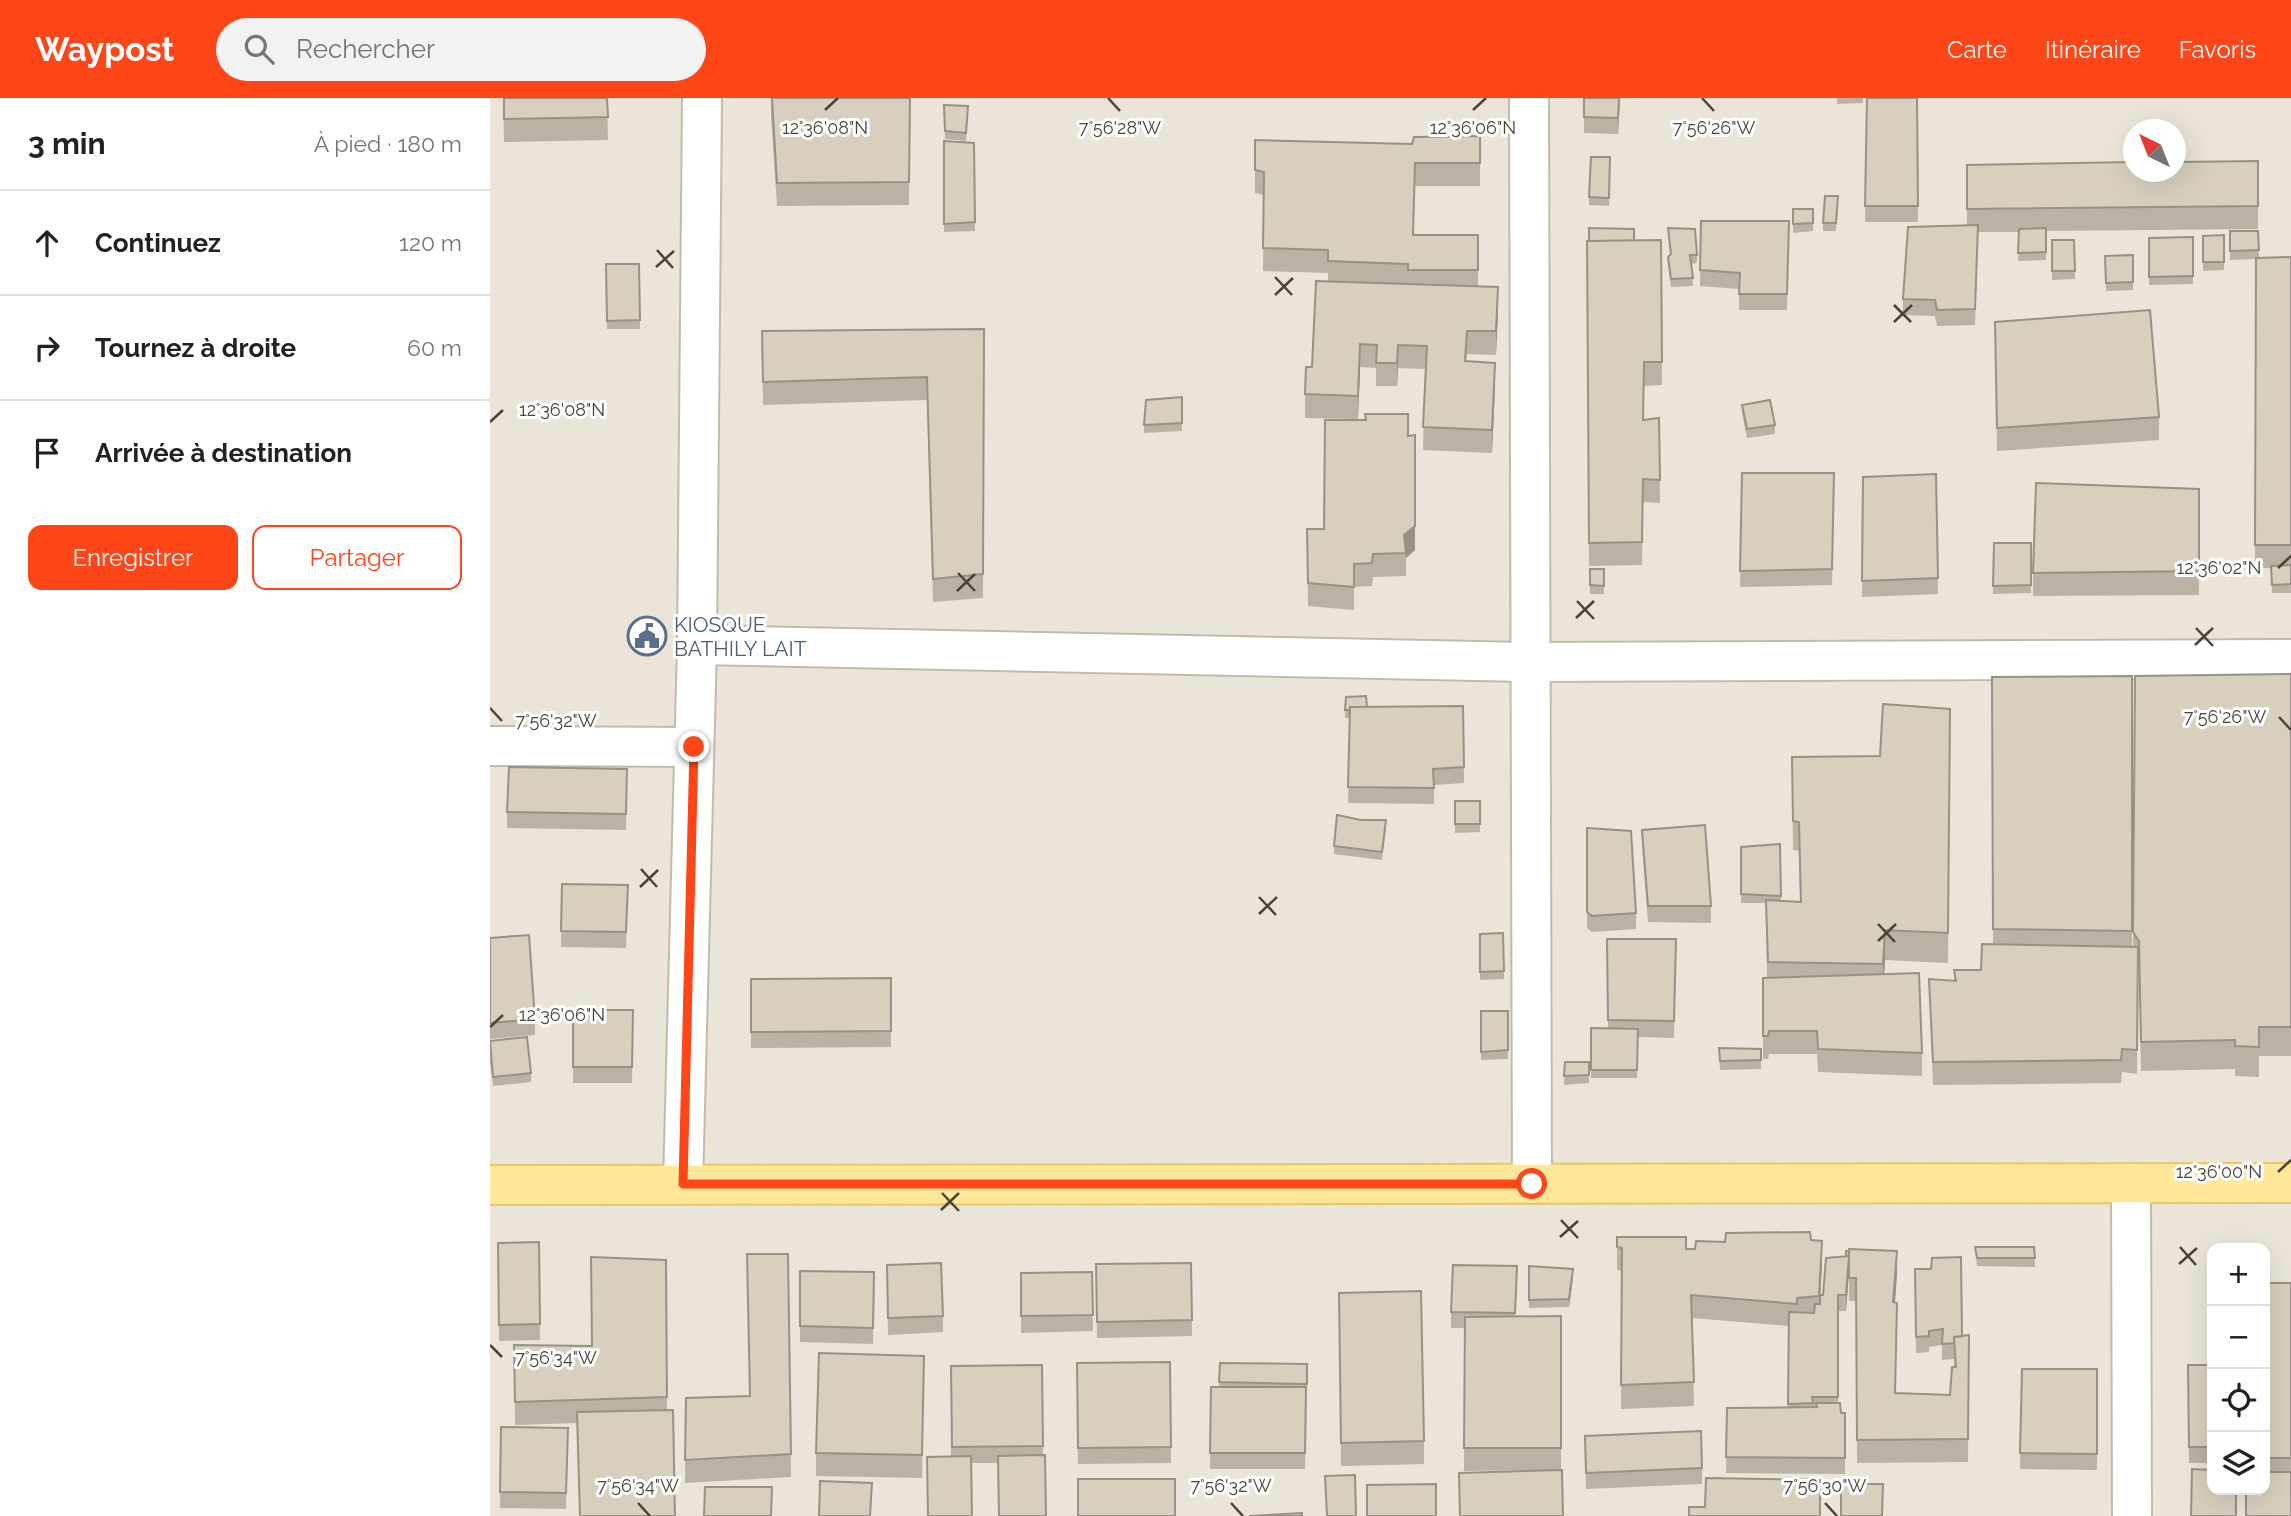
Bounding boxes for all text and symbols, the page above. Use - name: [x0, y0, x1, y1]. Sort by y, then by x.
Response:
- search box: [216, 18, 706, 81]
- text: Waypost: [35, 30, 174, 69]
- icon: search: [240, 30, 278, 68]
- text: Rechercher: [296, 34, 435, 64]
- text: Carte: [1947, 35, 2007, 64]
- text: Itinéraire: [2045, 35, 2141, 64]
- text: Favoris: [2179, 35, 2256, 64]
- text: 12°36'08"N: [782, 117, 868, 138]
- text: 7°56'28"W: [1079, 117, 1161, 138]
- text: 12°36'06"N: [1430, 117, 1516, 138]
- text: 7°56'26"W: [1673, 117, 1755, 138]
- north arrow: [2123, 119, 2186, 182]
- text: 3 min: [28, 126, 106, 161]
- text: À pied · 180 m: [314, 130, 462, 157]
- icon: ahead: [28, 224, 66, 262]
- text: Continuez: [95, 228, 221, 258]
- text: 120 m: [399, 229, 462, 256]
- icon: right: [28, 329, 66, 367]
- text: Tournez à droite: [95, 333, 296, 363]
- text: 60 m: [407, 334, 462, 361]
- text: 12°36'08"N: [519, 399, 605, 420]
- icon: arrive: [28, 434, 66, 472]
- text: Arrivée à destination: [95, 438, 352, 468]
- button: Enregistrer: [28, 525, 238, 590]
- button: Partager: [252, 525, 462, 590]
- text: 12°36'02"N: [2177, 557, 2261, 578]
- place label: KIOSQUE BATHILY LAIT: [674, 612, 807, 661]
- public building icon: KIOSQUE BATHILY LAIT: [626, 615, 668, 657]
- text: 7°56'26"W: [2184, 706, 2266, 727]
- text: 7°56'32"W: [515, 710, 597, 731]
- route end: [678, 731, 709, 762]
- text: 12°36'06"N: [519, 1004, 605, 1025]
- text: 12°36'00"N: [2176, 1161, 2262, 1182]
- route start: [1516, 1168, 1547, 1199]
- map controls: [2207, 1243, 2270, 1495]
- button: +: [2207, 1243, 2270, 1306]
- button: −: [2207, 1306, 2270, 1369]
- text: 7°56'34"W: [515, 1347, 597, 1368]
- button: locate: [2207, 1369, 2270, 1432]
- button: layers: [2207, 1432, 2270, 1495]
- text: 7°56'34"W: [597, 1475, 679, 1496]
- text: 7°56'32"W: [1190, 1475, 1272, 1496]
- text: 7°56'30"W: [1784, 1475, 1867, 1496]

